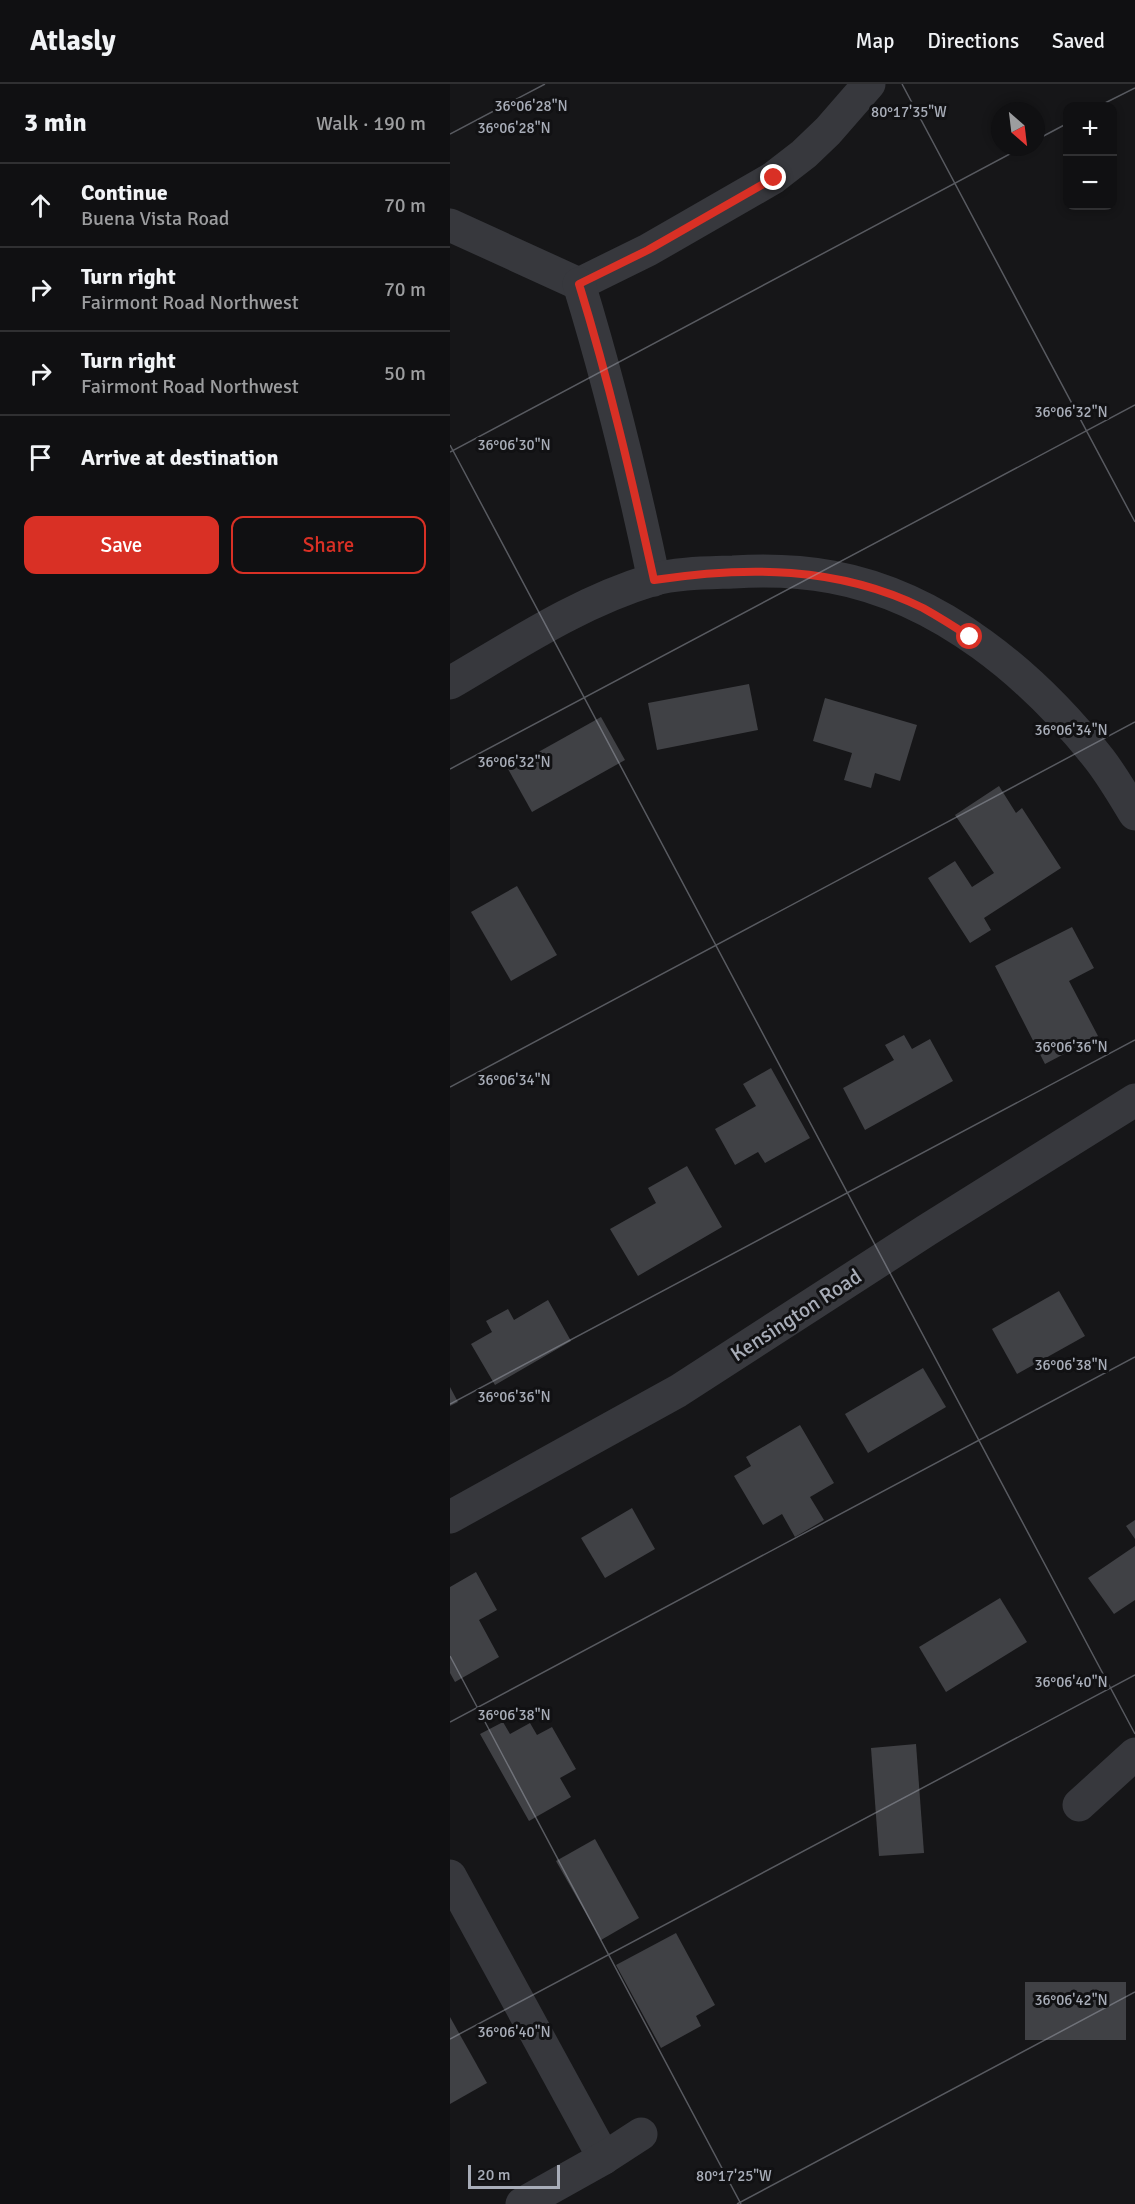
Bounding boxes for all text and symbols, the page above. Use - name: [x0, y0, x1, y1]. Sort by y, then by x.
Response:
- text: Atlasly: [30, 24, 116, 58]
- text: Map: [856, 28, 894, 54]
- text: Directions: [927, 28, 1019, 54]
- text: Saved: [1052, 28, 1105, 54]
- text: 36°06'28"N: [494, 97, 568, 115]
- north arrow: [991, 102, 1045, 156]
- map controls: [1063, 102, 1117, 210]
- button: +: [1063, 102, 1117, 156]
- text: 80°17'35"W: [871, 103, 947, 121]
- text: 3 min: [24, 107, 87, 139]
- text: Walk · 190 m: [316, 111, 426, 136]
- text: 36°06'28"N: [477, 119, 551, 137]
- button: −: [1063, 156, 1117, 210]
- route end: [760, 164, 786, 190]
- text: Continue: [81, 179, 168, 206]
- icon: ahead: [24, 189, 57, 222]
- text: 70 m: [384, 193, 426, 218]
- text: Buena Vista Road: [81, 206, 229, 231]
- text: Turn right: [81, 263, 176, 290]
- icon: right: [24, 273, 57, 306]
- text: 70 m: [384, 277, 426, 302]
- text: Fairmont Road Northwest: [81, 290, 299, 315]
- text: Turn right: [81, 347, 176, 374]
- icon: right: [24, 357, 57, 390]
- text: 50 m: [384, 361, 426, 386]
- text: Fairmont Road Northwest: [81, 374, 299, 399]
- text: 36°06'32"N: [1034, 403, 1108, 421]
- text: 36°06'30"N: [477, 436, 551, 454]
- icon: arrive: [24, 441, 57, 474]
- text: Arrive at destination: [81, 444, 278, 471]
- button: Save: [24, 516, 219, 574]
- button: Share: [231, 516, 426, 574]
- route start: [956, 623, 982, 649]
- text: 36°06'34"N: [1034, 721, 1108, 739]
- text: 36°06'32"N: [477, 753, 551, 771]
- text: 36°06'36"N: [1034, 1038, 1108, 1056]
- text: 36°06'34"N: [477, 1071, 551, 1089]
- street label: Kensington Road: [726, 1263, 866, 1367]
- text: 36°06'38"N: [1034, 1356, 1108, 1374]
- text: 36°06'36"N: [477, 1388, 551, 1406]
- text: 36°06'40"N: [1034, 1673, 1108, 1691]
- text: 36°06'38"N: [477, 1706, 551, 1724]
- text: 36°06'42"N: [1034, 1991, 1108, 2009]
- text: 36°06'40"N: [477, 2023, 551, 2041]
- scale bar: [468, 2162, 560, 2190]
- text: 20 m: [477, 2165, 511, 2185]
- text: 80°17'25"W: [696, 2167, 772, 2185]

